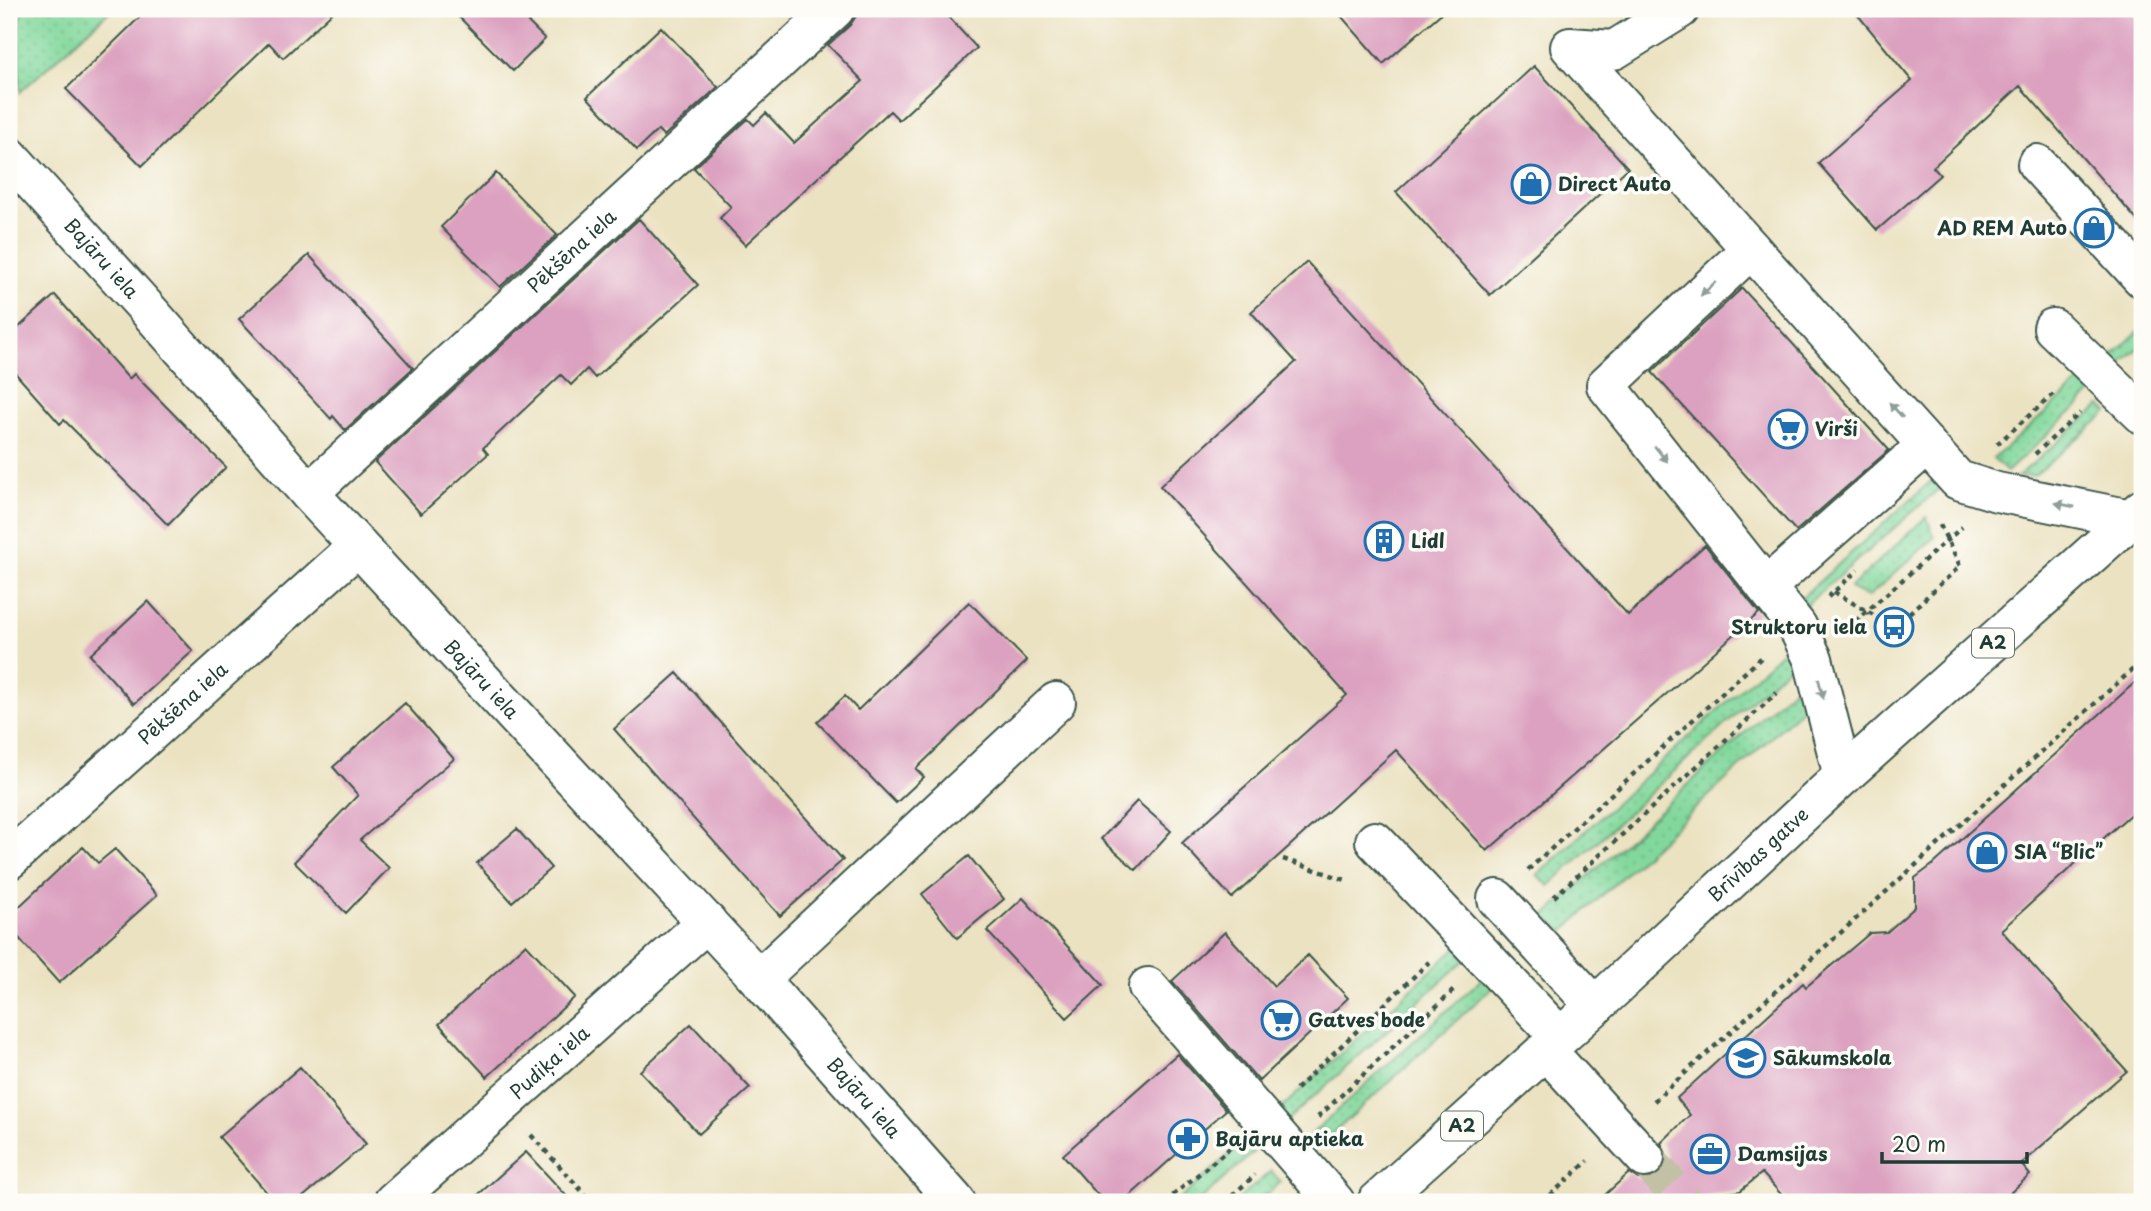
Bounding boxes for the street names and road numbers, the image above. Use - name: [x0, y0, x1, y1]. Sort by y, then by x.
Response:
- street label: Pēkšēna iela: [520, 202, 622, 299]
- street label: Bajāru iela: [58, 211, 146, 304]
- road number: A2: [1972, 628, 2014, 658]
- street label: Bajāru iela: [438, 632, 526, 725]
- street label: Pēkšēna iela: [131, 655, 234, 751]
- street label: Brīvības gatve: [1701, 800, 1814, 908]
- street label: Pudiķa iela: [503, 1018, 595, 1105]
- street label: Bajāru iela: [821, 1050, 908, 1144]
- road number: A2: [1441, 1112, 1483, 1140]

